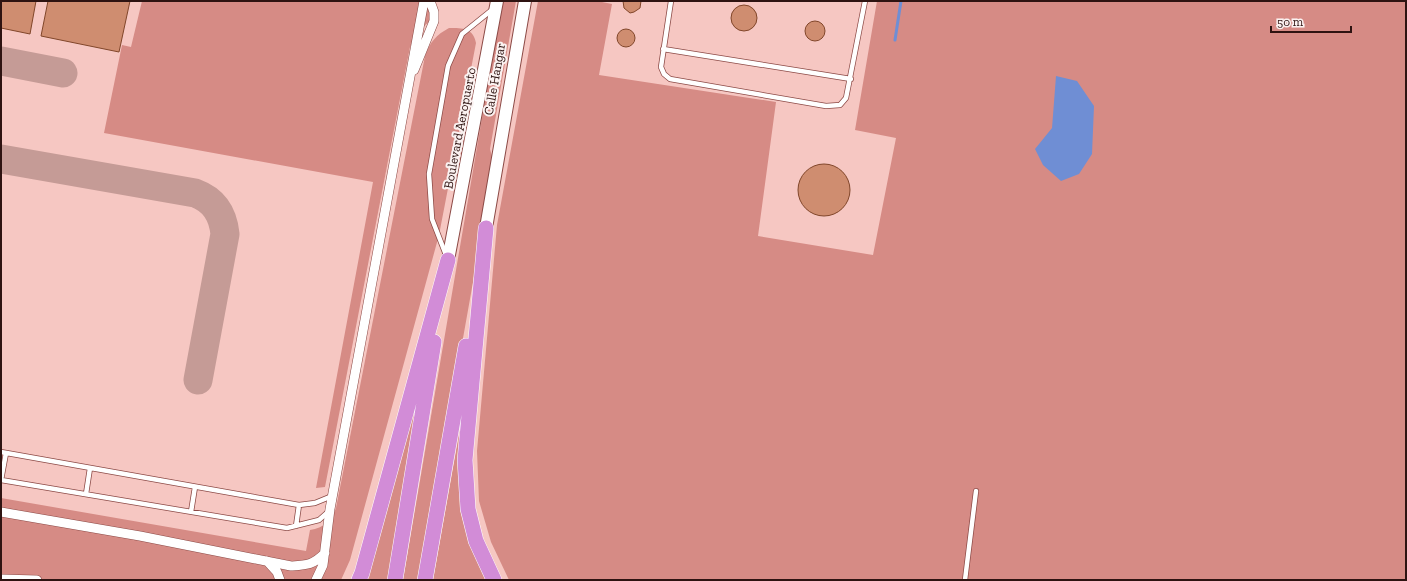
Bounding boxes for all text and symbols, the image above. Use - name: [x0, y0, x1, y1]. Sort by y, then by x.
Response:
- scale bar: [1271, 8, 1351, 34]
- text: 50 m: [1277, 15, 1304, 29]
- street label: Calle Hangar: [481, 42, 508, 116]
- street label: Boulevard Aeropuerto: [440, 66, 479, 190]

